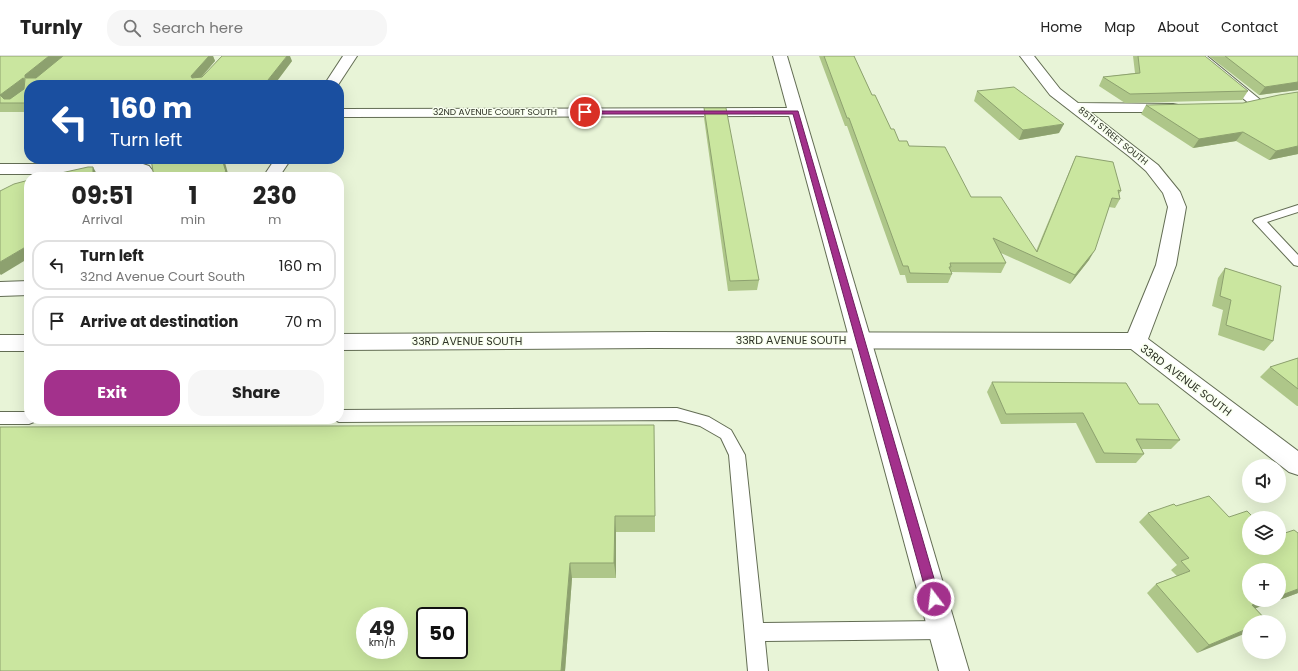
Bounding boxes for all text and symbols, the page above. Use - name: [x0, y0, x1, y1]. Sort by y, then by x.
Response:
- search box: [107, 10, 387, 46]
- text: Turnly: [20, 14, 83, 41]
- icon: search: [121, 17, 143, 39]
- text: Search here: [153, 17, 243, 38]
- text: Home: [1040, 17, 1082, 37]
- text: Map: [1104, 17, 1135, 37]
- text: About: [1157, 17, 1199, 37]
- text: Contact: [1221, 17, 1278, 37]
- text: 160 m: [110, 89, 192, 128]
- pin: [568, 95, 602, 129]
- icon: left: [44, 96, 96, 148]
- icon: arrive: [574, 101, 596, 123]
- street label: 85TH STREET SOUTH: [1076, 104, 1150, 168]
- street label: 32ND AVENUE COURT SOUTH: [433, 106, 557, 118]
- text: Turn left: [110, 127, 182, 152]
- text: 09:51: [71, 179, 133, 212]
- text: 1: [188, 179, 197, 212]
- text: 230: [253, 179, 297, 212]
- text: Arrival: [82, 210, 123, 229]
- text: min: [181, 210, 205, 229]
- text: m: [268, 210, 281, 229]
- text: Turn left: [80, 245, 144, 266]
- icon: left: [46, 254, 68, 276]
- text: 160 m: [279, 255, 322, 276]
- text: 32nd Avenue Court South: [80, 267, 245, 286]
- icon: arrive: [46, 310, 68, 332]
- text: Arrive at destination: [80, 311, 238, 332]
- text: 70 m: [285, 311, 322, 332]
- street label: 33RD AVENUE SOUTH: [736, 332, 846, 348]
- street label: 33RD AVENUE SOUTH: [412, 333, 522, 349]
- street label: 33RD AVENUE SOUTH: [1137, 340, 1235, 420]
- button: Exit: [44, 370, 180, 416]
- button: Share: [188, 370, 324, 416]
- map controls: [1242, 459, 1286, 659]
- button: sound: [1242, 459, 1286, 503]
- button: layers: [1242, 511, 1286, 555]
- button: +: [1242, 563, 1286, 607]
- position arrow: [913, 578, 955, 620]
- speed limit sign: 50: [416, 607, 468, 659]
- text: 49: [369, 614, 395, 642]
- button: −: [1242, 615, 1286, 659]
- text: km/h: [369, 635, 395, 650]

